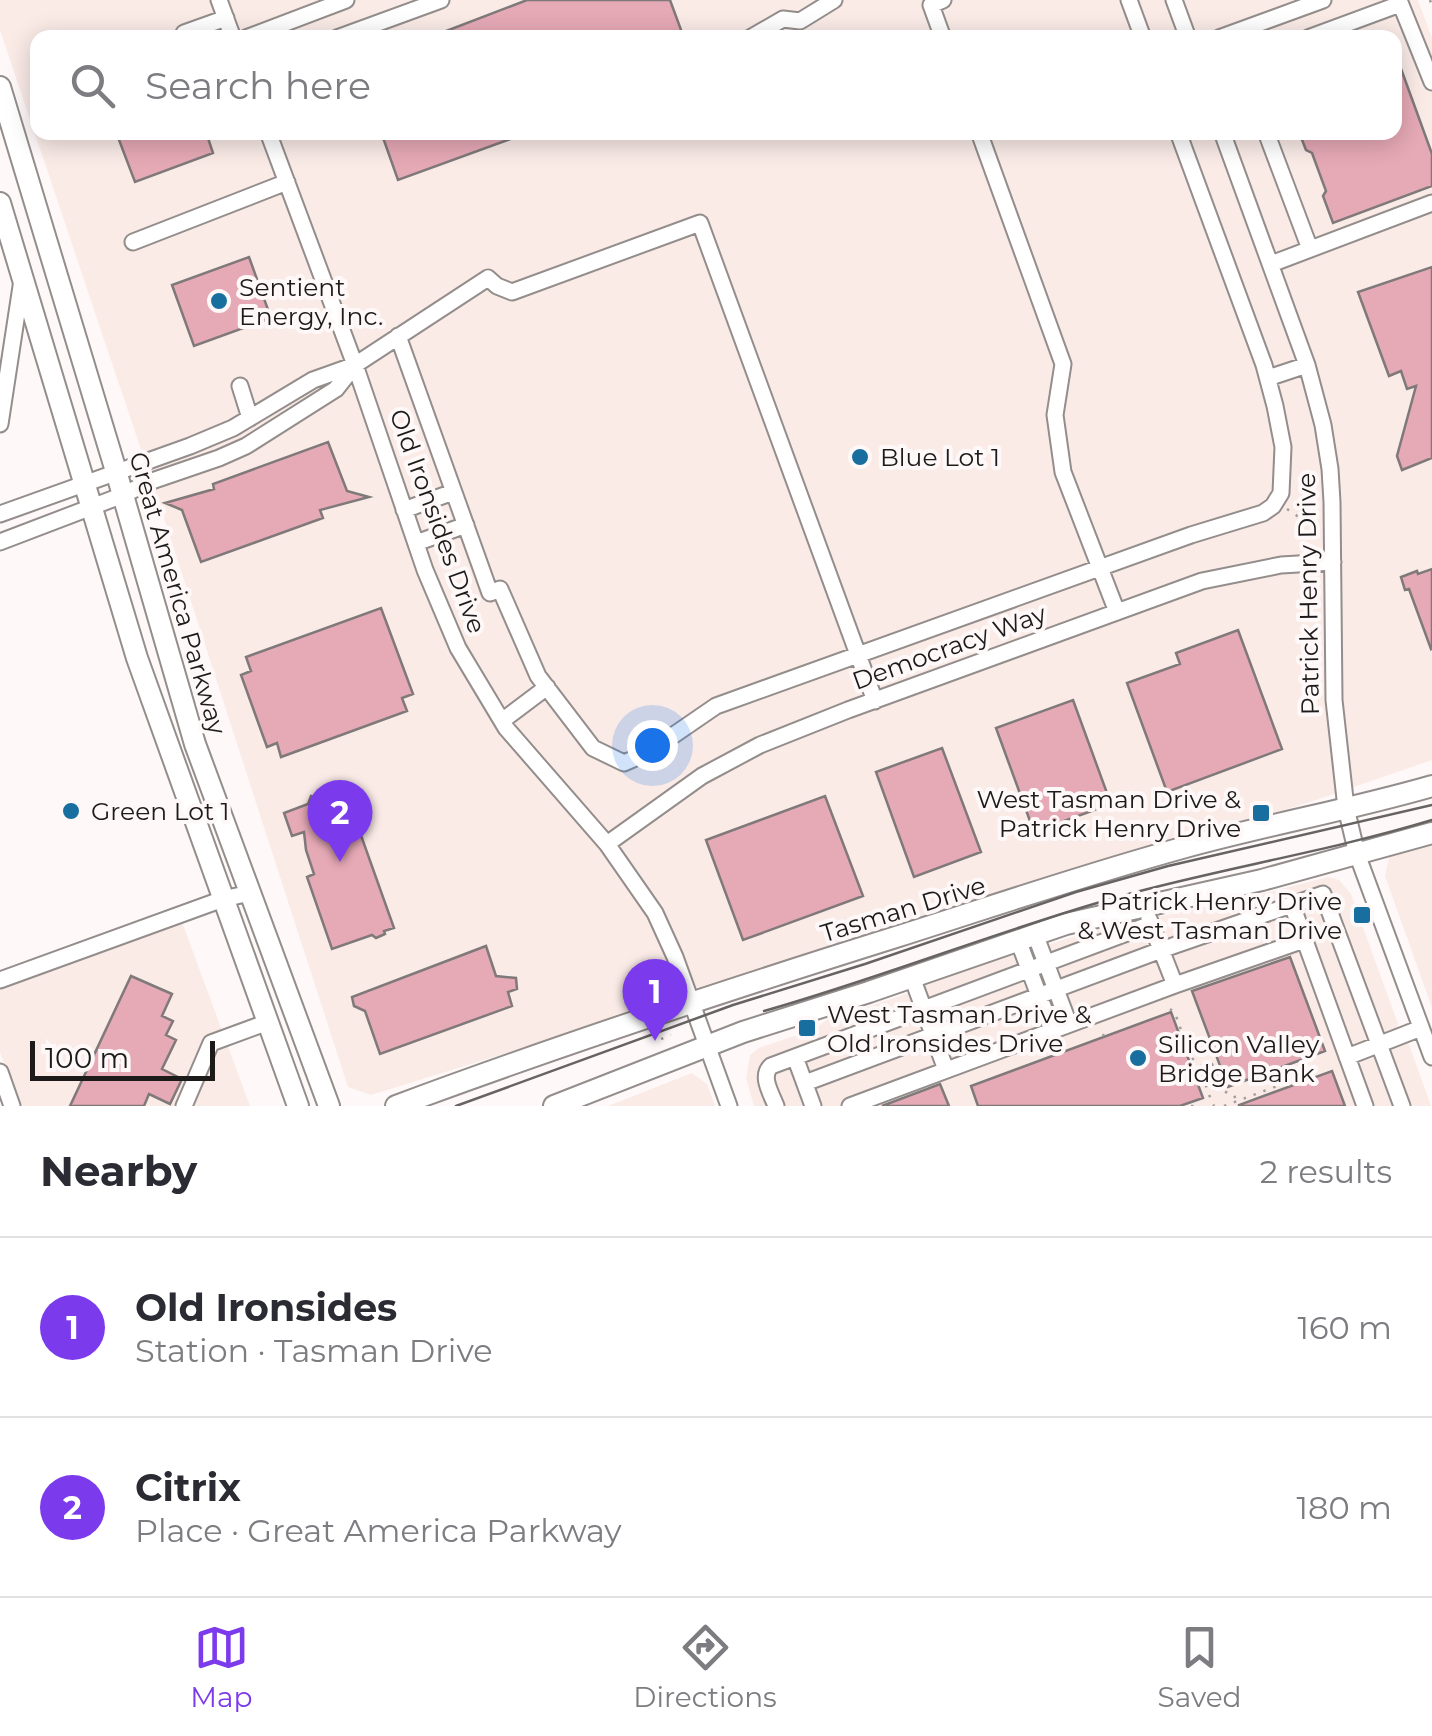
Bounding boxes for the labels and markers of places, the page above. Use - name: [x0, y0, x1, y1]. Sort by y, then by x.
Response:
- place label: Sentient Energy, Inc.: [239, 272, 383, 331]
- marker: Sentient Energy, Inc.: [208, 290, 230, 312]
- place label: Blue Lot 1: [880, 442, 1000, 472]
- marker: Blue Lot 1: [849, 446, 871, 468]
- pin: 2: [308, 780, 372, 862]
- place label: West Tasman Drive & Patrick Henry Drive: [977, 784, 1241, 843]
- place label: Green Lot 1: [91, 796, 230, 826]
- marker: Green Lot 1: [60, 800, 82, 822]
- marker: West Tasman Drive & Patrick Henry Drive: [1250, 802, 1272, 824]
- place label: Patrick Henry Drive & West Tasman Drive: [1078, 886, 1342, 945]
- marker: Patrick Henry Drive & West Tasman Drive: [1351, 904, 1373, 926]
- pin: 1: [622, 958, 688, 1041]
- place label: West Tasman Drive & Old Ironsides Drive: [827, 999, 1092, 1058]
- marker: West Tasman Drive & Old Ironsides Drive: [796, 1017, 818, 1039]
- place label: Silicon Valley Bridge Bank: [1158, 1029, 1320, 1088]
- marker: Silicon Valley Bridge Bank: [1127, 1047, 1149, 1069]

